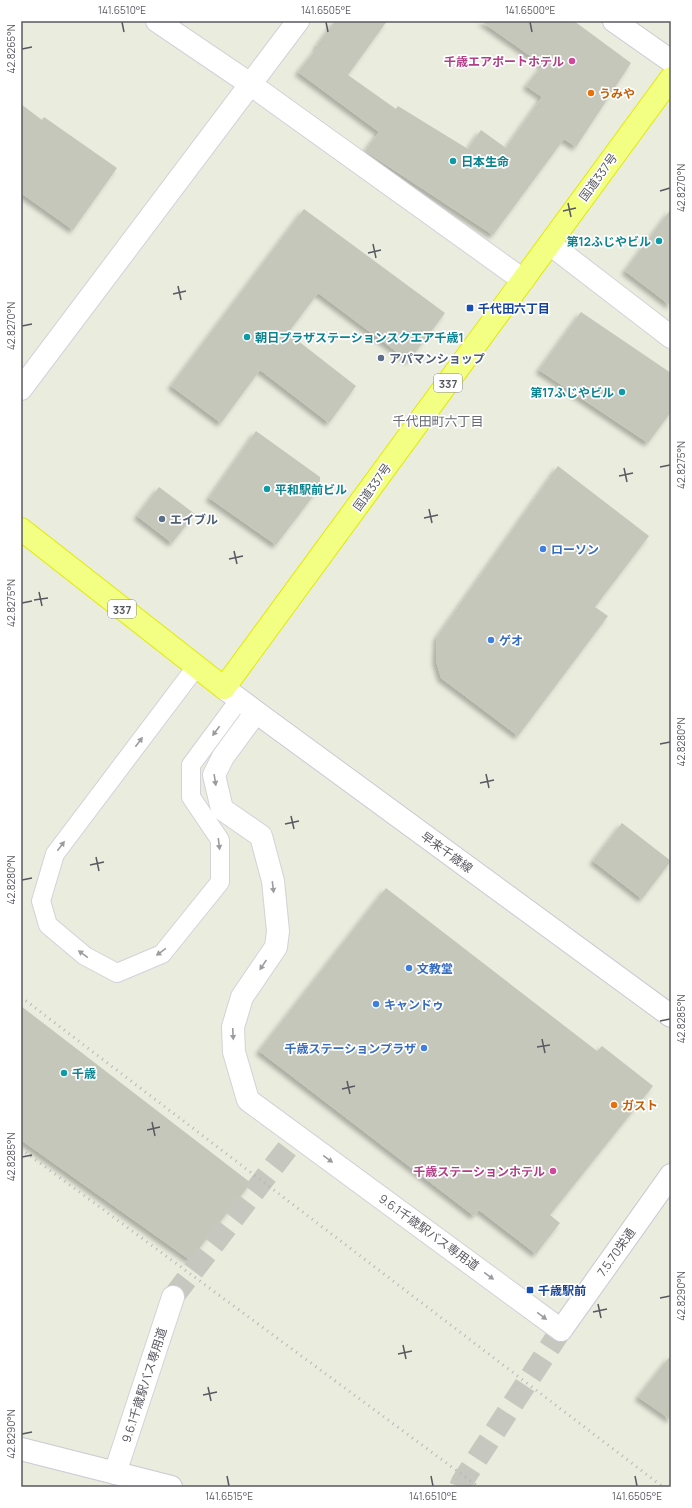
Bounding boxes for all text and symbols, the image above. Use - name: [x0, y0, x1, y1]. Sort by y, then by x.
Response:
- text: 141.6510°E: [98, 3, 146, 17]
- text: 141.6505°E: [301, 3, 351, 17]
- text: 141.6500°E: [505, 3, 555, 17]
- text: 42.8265°N: [4, 24, 18, 73]
- place label: 千歳エアポートホテル: [444, 53, 564, 70]
- marker: 千歳エアポートホテル: [567, 56, 577, 66]
- place label: うみや: [599, 85, 635, 102]
- marker: うみや: [586, 88, 596, 98]
- street label: 国道337号: [575, 150, 621, 204]
- place label: 日本生命: [461, 153, 509, 170]
- marker: 日本生命: [448, 156, 458, 166]
- text: 42.8270°N: [674, 164, 688, 212]
- place label: 第12ふじやビル: [567, 233, 651, 250]
- marker: 第12ふじやビル: [654, 236, 664, 246]
- place label: 千代田六丁目: [478, 300, 550, 317]
- text: 42.8270°N: [4, 302, 18, 350]
- marker: 千代田六丁目: [465, 303, 475, 313]
- place label: 朝日プラザステーションスクエア千歳1: [255, 329, 464, 346]
- marker: 朝日プラザステーションスクエア千歳1: [242, 332, 252, 342]
- place label: アパマンショップ: [389, 350, 485, 367]
- marker: アパマンショップ: [376, 353, 386, 363]
- road number: 337: [434, 374, 462, 392]
- place label: 第17ふじやビル: [530, 384, 614, 401]
- marker: 第17ふじやビル: [617, 387, 627, 397]
- district label: 千代田町六丁目: [392, 412, 484, 430]
- text: 42.8275°N: [674, 441, 688, 489]
- street label: 国道337号: [349, 460, 395, 514]
- place label: 平和駅前ビル: [275, 481, 347, 498]
- marker: 平和駅前ビル: [262, 484, 272, 494]
- place label: エイブル: [170, 511, 218, 528]
- marker: エイブル: [157, 514, 167, 524]
- place label: ローソン: [551, 541, 599, 558]
- marker: ローソン: [538, 544, 548, 554]
- text: 42.8275°N: [4, 579, 18, 627]
- road number: 337: [108, 600, 136, 618]
- place label: ゲオ: [499, 632, 523, 649]
- marker: ゲオ: [486, 635, 496, 645]
- text: 42.8280°N: [674, 717, 688, 766]
- one-way arrow: [212, 726, 220, 736]
- one-way arrow: [135, 736, 143, 747]
- one-way arrow: [212, 774, 218, 786]
- street label: 早来千歳線: [418, 827, 476, 877]
- one-way arrow: [216, 838, 222, 851]
- one-way arrow: [56, 840, 65, 851]
- text: 42.8280°N: [4, 855, 18, 904]
- one-way arrow: [270, 881, 276, 893]
- one-way arrow: [156, 948, 166, 956]
- one-way arrow: [78, 950, 88, 958]
- one-way arrow: [259, 960, 267, 970]
- place label: 文教堂: [417, 960, 453, 977]
- marker: 文教堂: [404, 963, 414, 973]
- text: 42.8285°N: [674, 995, 688, 1043]
- place label: キャンドゥ: [384, 996, 444, 1013]
- marker: キャンドゥ: [371, 999, 381, 1009]
- one-way arrow: [230, 1028, 237, 1040]
- place label: 千歳ステーションプラザ: [285, 1040, 416, 1057]
- marker: 千歳ステーションプラザ: [419, 1043, 429, 1053]
- place label: 千歳: [72, 1065, 96, 1082]
- marker: 千歳: [59, 1068, 69, 1078]
- place label: ガスト: [622, 1097, 658, 1114]
- marker: ガスト: [609, 1100, 619, 1110]
- text: 42.8285°N: [4, 1133, 18, 1181]
- one-way arrow: [323, 1154, 334, 1163]
- place label: 千歳ステーションホテル: [413, 1163, 545, 1180]
- marker: 千歳ステーションホテル: [548, 1166, 558, 1176]
- street label: 9.6.1千歳駅バス専用道: [375, 1190, 483, 1274]
- street label: 7.5.70栄通: [593, 1224, 639, 1280]
- text: 42.8290°N: [674, 1271, 688, 1321]
- one-way arrow: [484, 1272, 494, 1280]
- place label: 千歳駅前: [538, 1282, 586, 1299]
- marker: 千歳駅前: [525, 1285, 535, 1295]
- one-way arrow: [537, 1311, 548, 1320]
- street label: 9.6.1千歳駅バス専用道: [117, 1325, 171, 1445]
- text: 42.8290°N: [4, 1409, 18, 1459]
- text: 141.6515°E: [205, 1489, 253, 1503]
- text: 141.6510°E: [409, 1489, 457, 1503]
- text: 141.6505°E: [612, 1489, 662, 1503]

